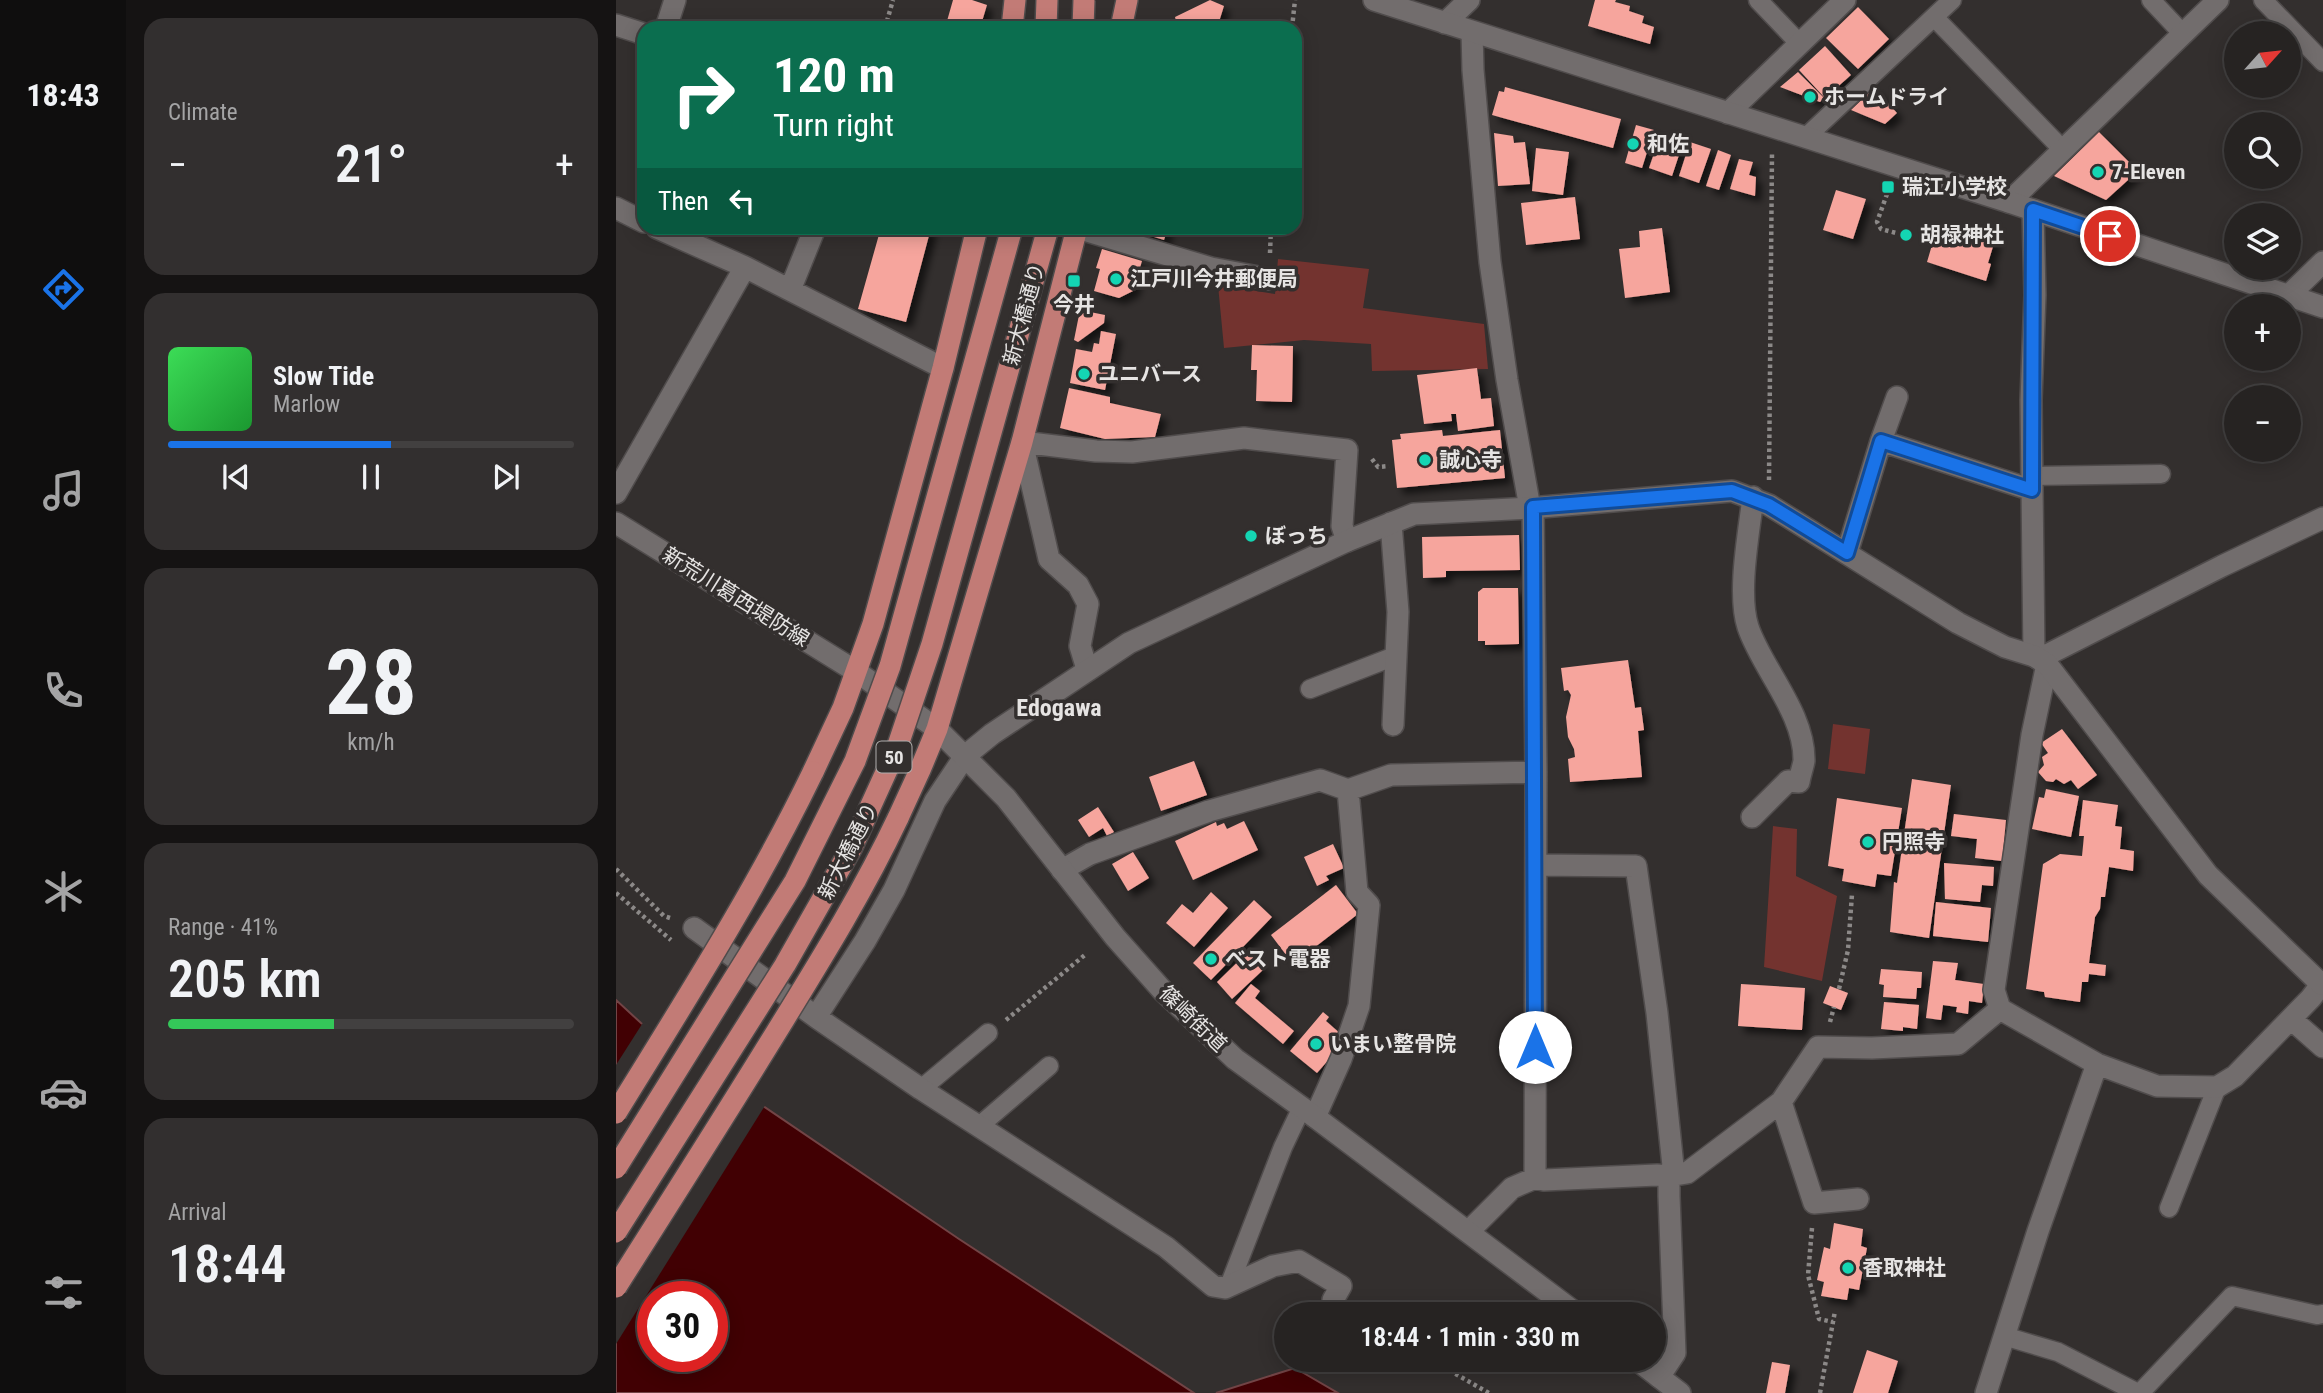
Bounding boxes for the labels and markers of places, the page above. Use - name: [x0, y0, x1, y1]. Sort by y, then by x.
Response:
- place label: ホームドライ: [1824, 85, 1949, 109]
- marker: ホームドライ: [1802, 89, 1818, 105]
- place label: 和佐: [1647, 132, 1689, 156]
- marker: 和佐: [1625, 136, 1641, 152]
- place label: 7-Eleven: [2112, 160, 2185, 184]
- marker: 7-Eleven: [2090, 164, 2106, 180]
- place label: 瑞江小学校: [1902, 175, 2007, 199]
- marker: 瑞江小学校: [1880, 179, 1896, 195]
- pin: [2080, 206, 2140, 266]
- place label: 胡禄神社: [1920, 223, 2004, 247]
- marker: 胡禄神社: [1898, 227, 1914, 243]
- place label: 江戸川今井郵便局: [1130, 267, 1298, 291]
- marker: 江戸川今井郵便局: [1108, 271, 1124, 287]
- marker: 今井: [1066, 273, 1082, 289]
- place label: 今井: [1053, 293, 1095, 317]
- place label: ユニバース: [1098, 362, 1202, 386]
- marker: ユニバース: [1076, 366, 1092, 382]
- place label: 誠心寺: [1439, 448, 1502, 472]
- marker: 誠心寺: [1417, 452, 1433, 468]
- place label: ぼっち: [1265, 524, 1328, 548]
- marker: ぼっち: [1243, 528, 1259, 544]
- place label: 円照寺: [1882, 830, 1945, 854]
- marker: 円照寺: [1860, 834, 1876, 850]
- place label: ベスト電器: [1225, 947, 1330, 971]
- marker: ベスト電器: [1203, 951, 1219, 967]
- place label: いまい整骨院: [1330, 1032, 1456, 1056]
- marker: いまい整骨院: [1308, 1036, 1324, 1052]
- place label: 香取神社: [1862, 1256, 1946, 1280]
- marker: 香取神社: [1840, 1260, 1856, 1276]

